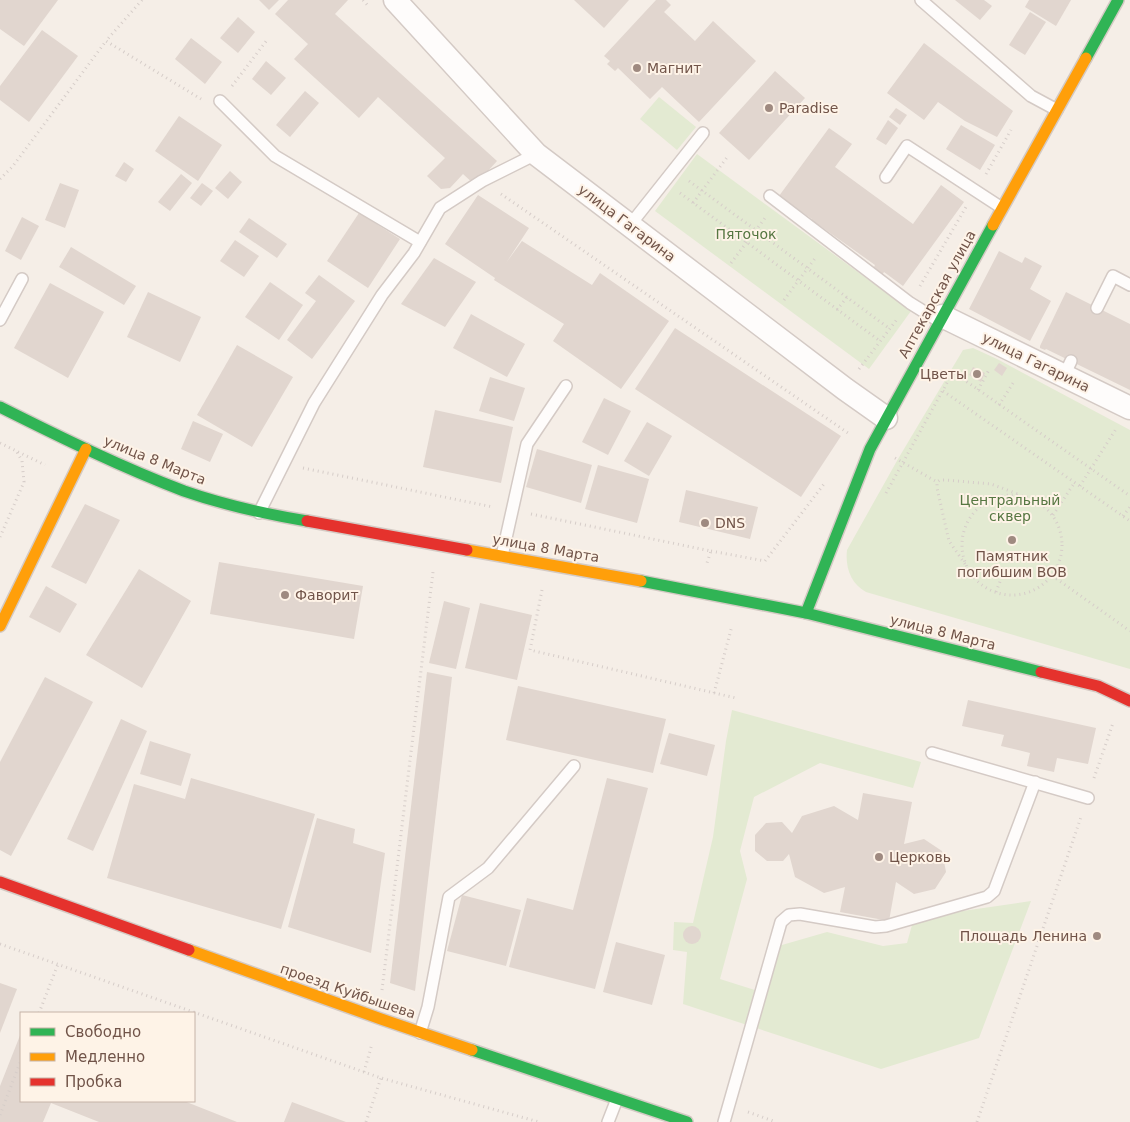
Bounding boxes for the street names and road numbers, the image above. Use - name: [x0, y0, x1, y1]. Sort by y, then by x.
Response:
- street label: улица Гагарина: [575, 181, 679, 265]
- street label: Аптекарская улица: [895, 227, 979, 361]
- street label: улица Гагарина: [980, 329, 1092, 395]
- street label: улица 8 Марта: [102, 432, 208, 488]
- street label: улица 8 Марта: [491, 531, 601, 565]
- street label: улица 8 Марта: [888, 611, 998, 653]
- street label: проезд Куйбышева: [278, 960, 418, 1022]

